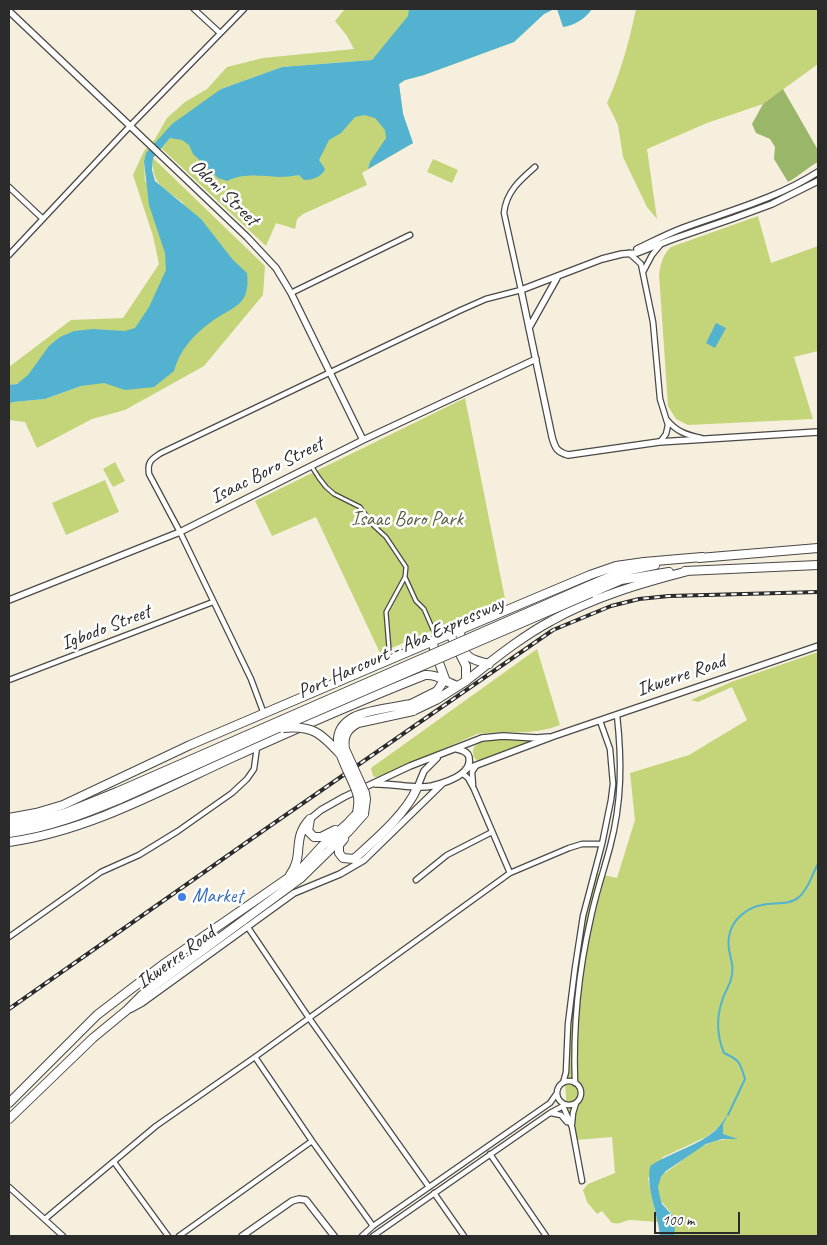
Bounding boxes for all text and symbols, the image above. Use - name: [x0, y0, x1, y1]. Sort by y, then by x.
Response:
- street label: Odoni Street: [185, 155, 263, 231]
- street label: Isaac Boro Street: [207, 432, 327, 510]
- park label: Isaac Boro Park: [351, 508, 463, 532]
- street label: Port Harcourt - Aba Expressway: [294, 592, 508, 704]
- street label: Igbodo Street: [58, 600, 154, 656]
- street label: Ikwerre Road: [634, 650, 728, 702]
- place label: Market: [192, 885, 243, 909]
- marker: Market: [176, 891, 188, 903]
- street label: Ikwerre Road: [132, 921, 220, 995]
- scale bar: [657, 1202, 743, 1234]
- text: 100 m: [662, 1211, 694, 1230]

